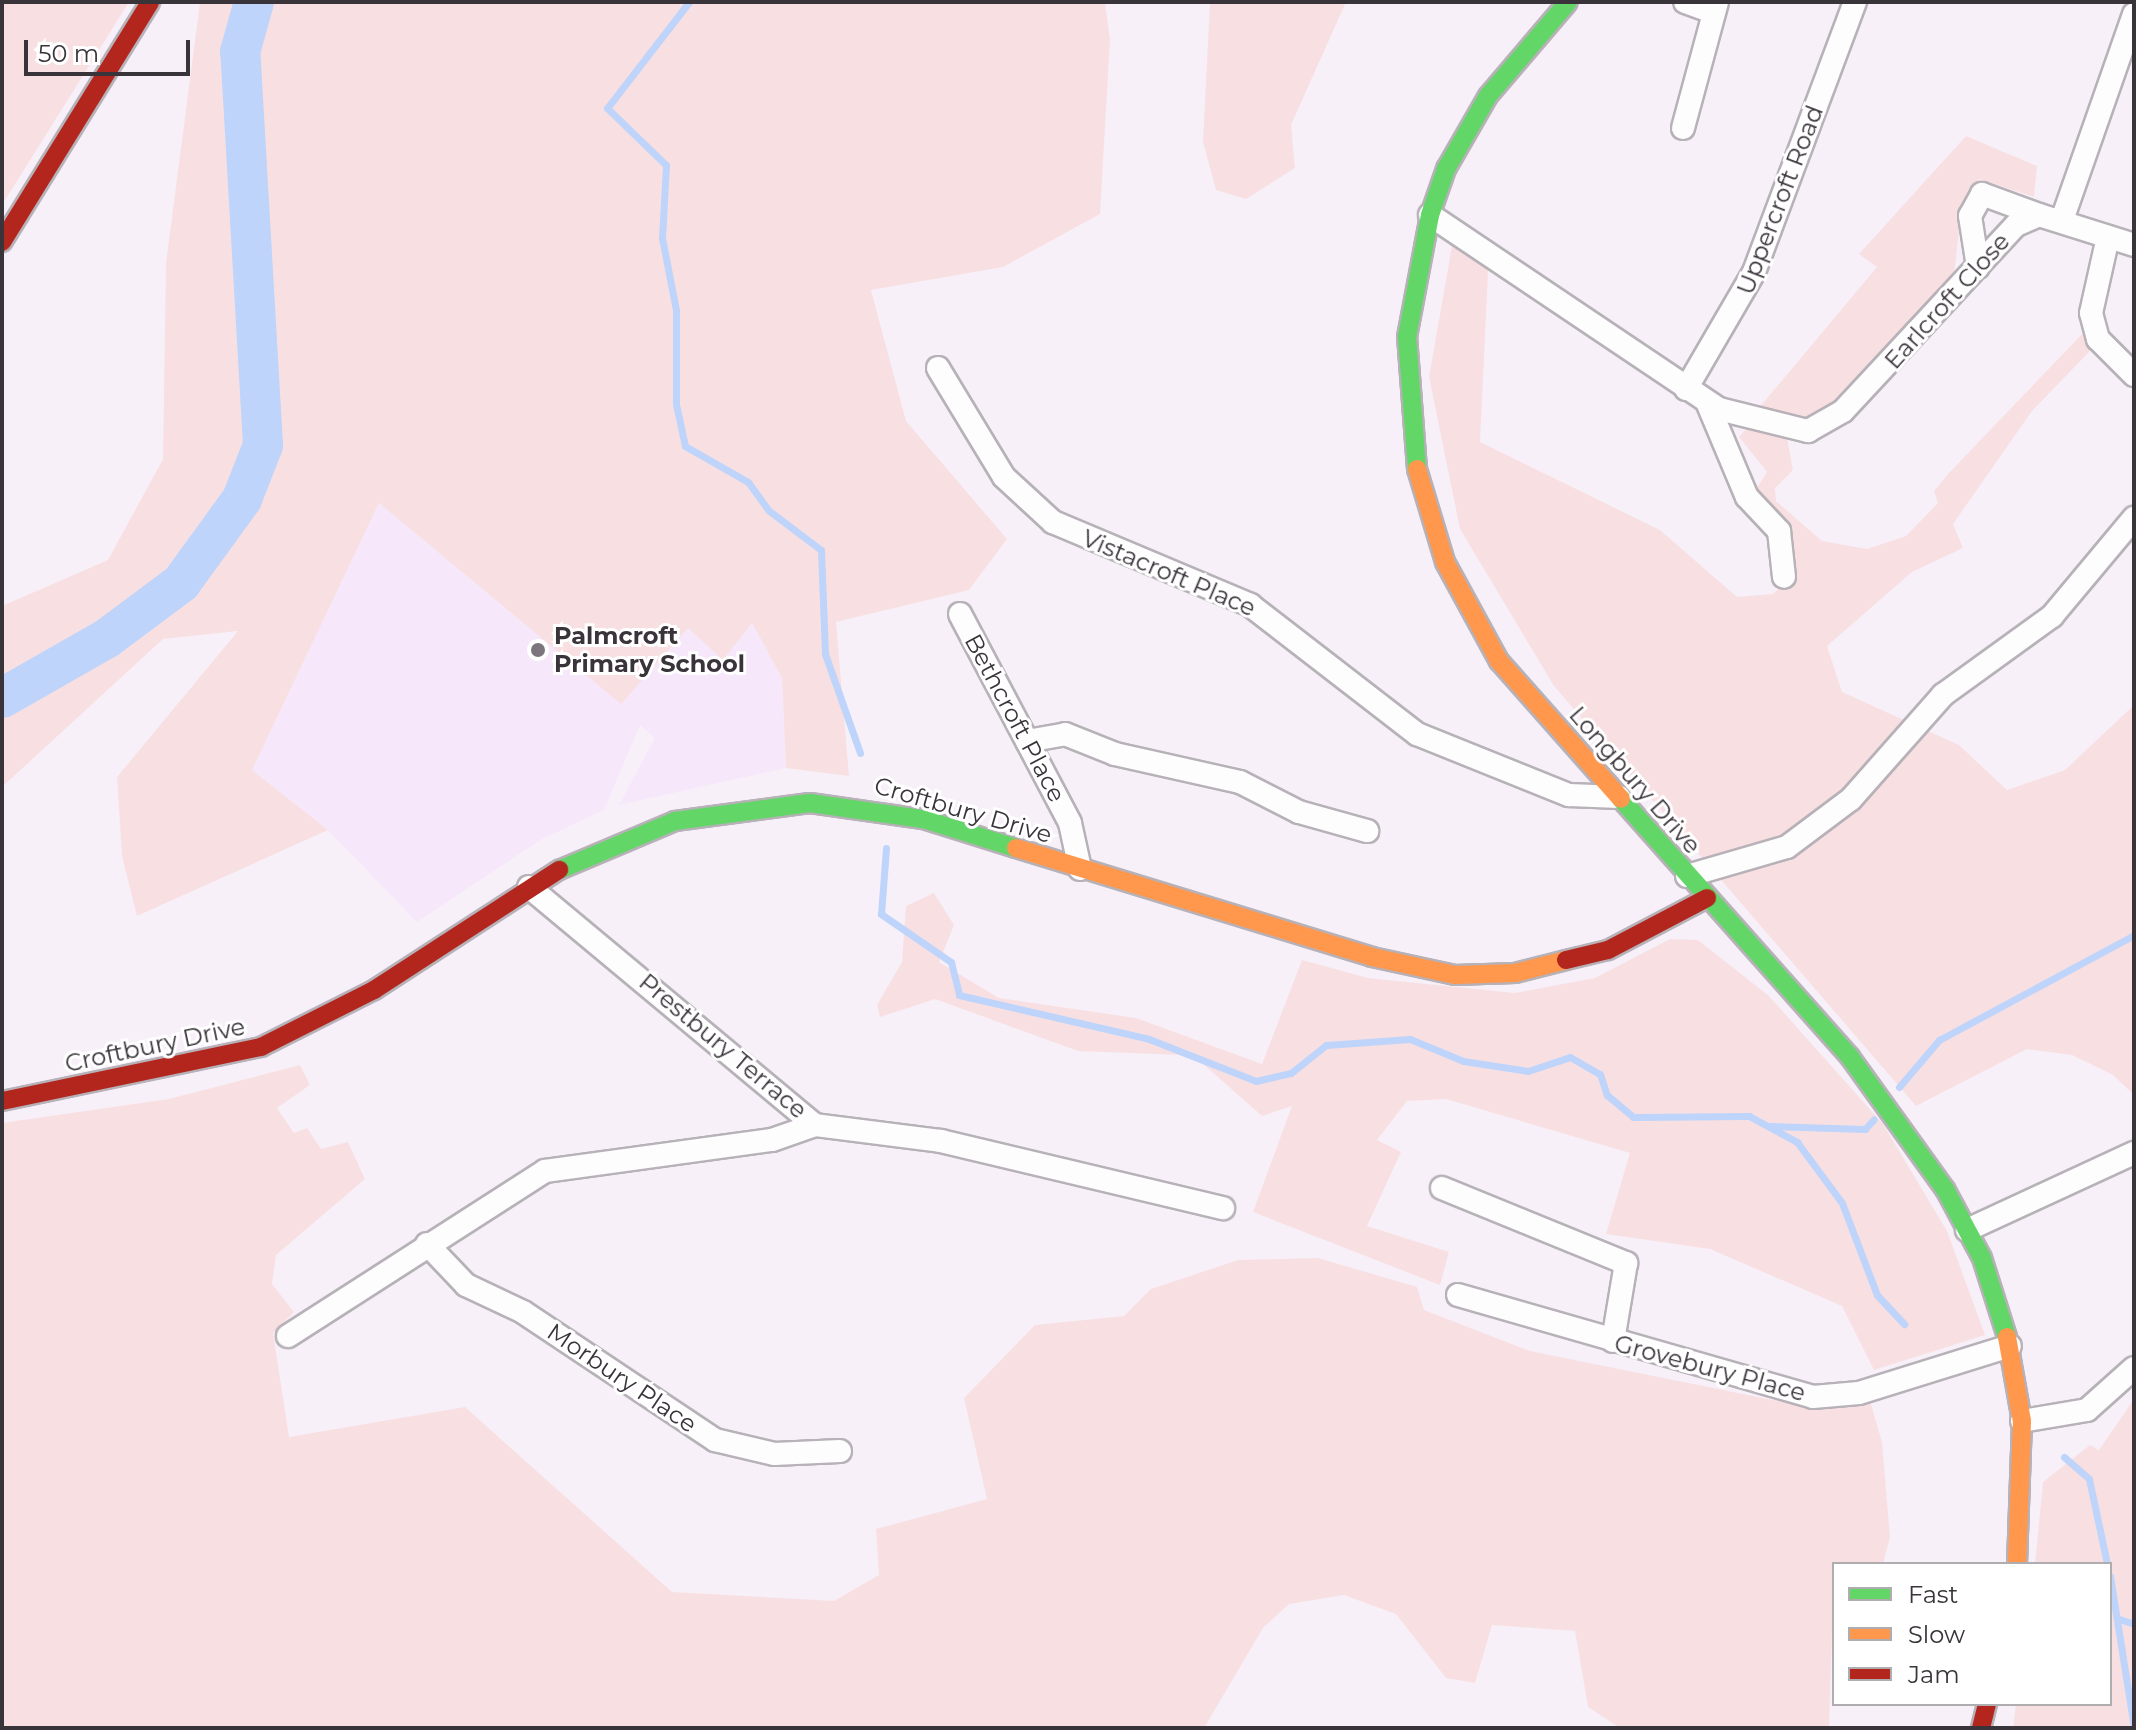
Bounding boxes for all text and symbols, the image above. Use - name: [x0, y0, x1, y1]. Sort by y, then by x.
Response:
- scale bar: [28, 24, 194, 74]
- text: 50 m: [38, 39, 99, 68]
- street label: Uppercroft Road: [1731, 101, 1829, 299]
- street label: Earlcroft Close: [1879, 227, 2015, 375]
- street label: Vistacroft Place: [1078, 523, 1260, 623]
- place label: Palmcroft Primary School: [554, 622, 745, 678]
- street label: Bethcroft Place: [959, 629, 1071, 807]
- marker: Palmcroft Primary School: [529, 641, 547, 659]
- street label: Longbury Drive: [1563, 700, 1707, 860]
- street label: Croftbury Drive: [871, 771, 1055, 849]
- street label: Prestbury Terrace: [633, 967, 813, 1125]
- street label: Croftbury Drive: [62, 1012, 248, 1078]
- street label: Morbury Place: [542, 1317, 702, 1439]
- street label: Grovebury Place: [1611, 1329, 1809, 1407]
- legend: [1832, 1562, 2112, 1706]
- text: Fast: [1908, 1580, 1958, 1609]
- text: Slow: [1908, 1620, 1965, 1649]
- text: Jam: [1908, 1660, 1960, 1689]

